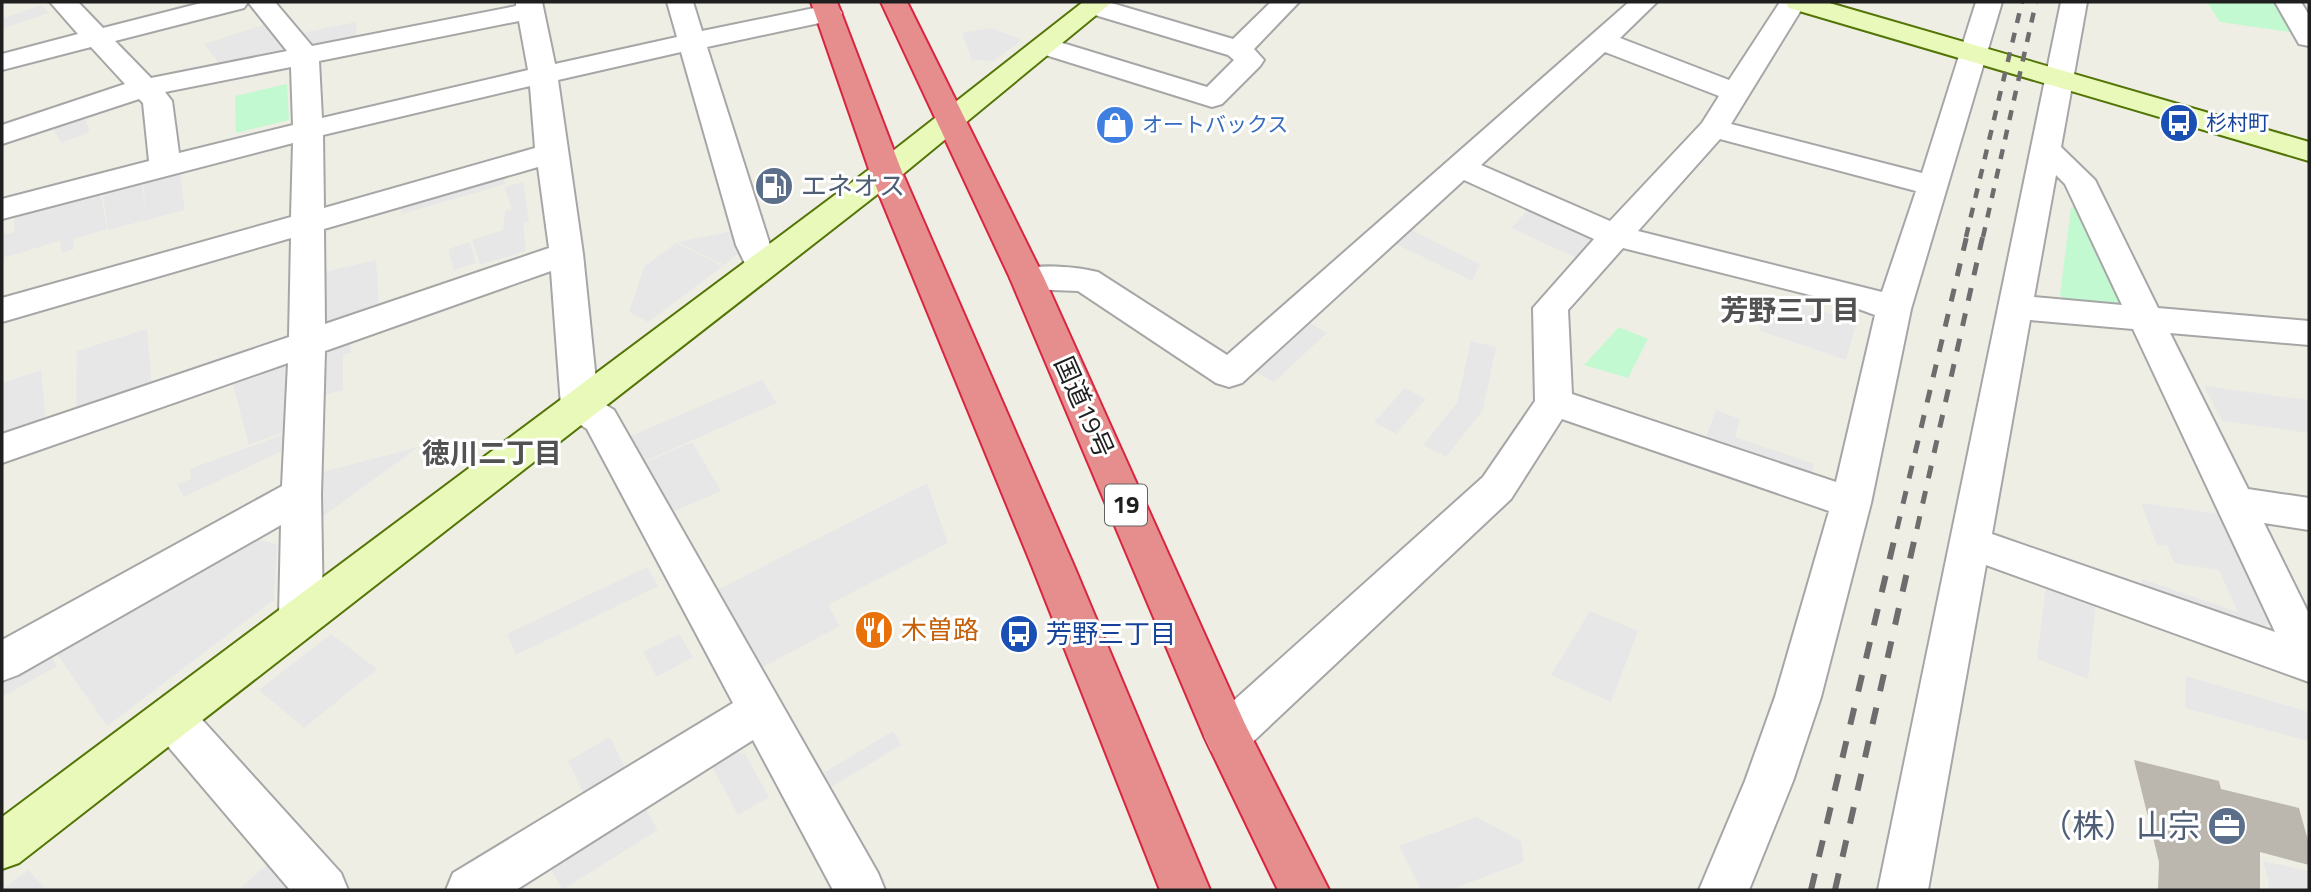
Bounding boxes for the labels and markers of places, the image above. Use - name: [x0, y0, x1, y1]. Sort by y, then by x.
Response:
- bus stop icon: 杉村町: [2158, 102, 2200, 144]
- shop icon: オートバックス: [1094, 104, 1136, 146]
- place label: 杉村町: [2206, 106, 2269, 138]
- place label: オートバックス: [1142, 108, 1288, 140]
- fuel station icon: エネオス: [753, 165, 795, 207]
- place label: エネオス: [801, 166, 905, 205]
- restaurant icon: 木曽路: [853, 609, 895, 651]
- place label: 木曽路: [901, 610, 979, 649]
- bus stop icon: 芳野三丁目: [998, 613, 1040, 655]
- place label: 芳野三丁目: [1046, 614, 1176, 653]
- place label: （株）山宗: [2040, 801, 2200, 849]
- office icon: （株）山宗: [2206, 805, 2248, 847]

